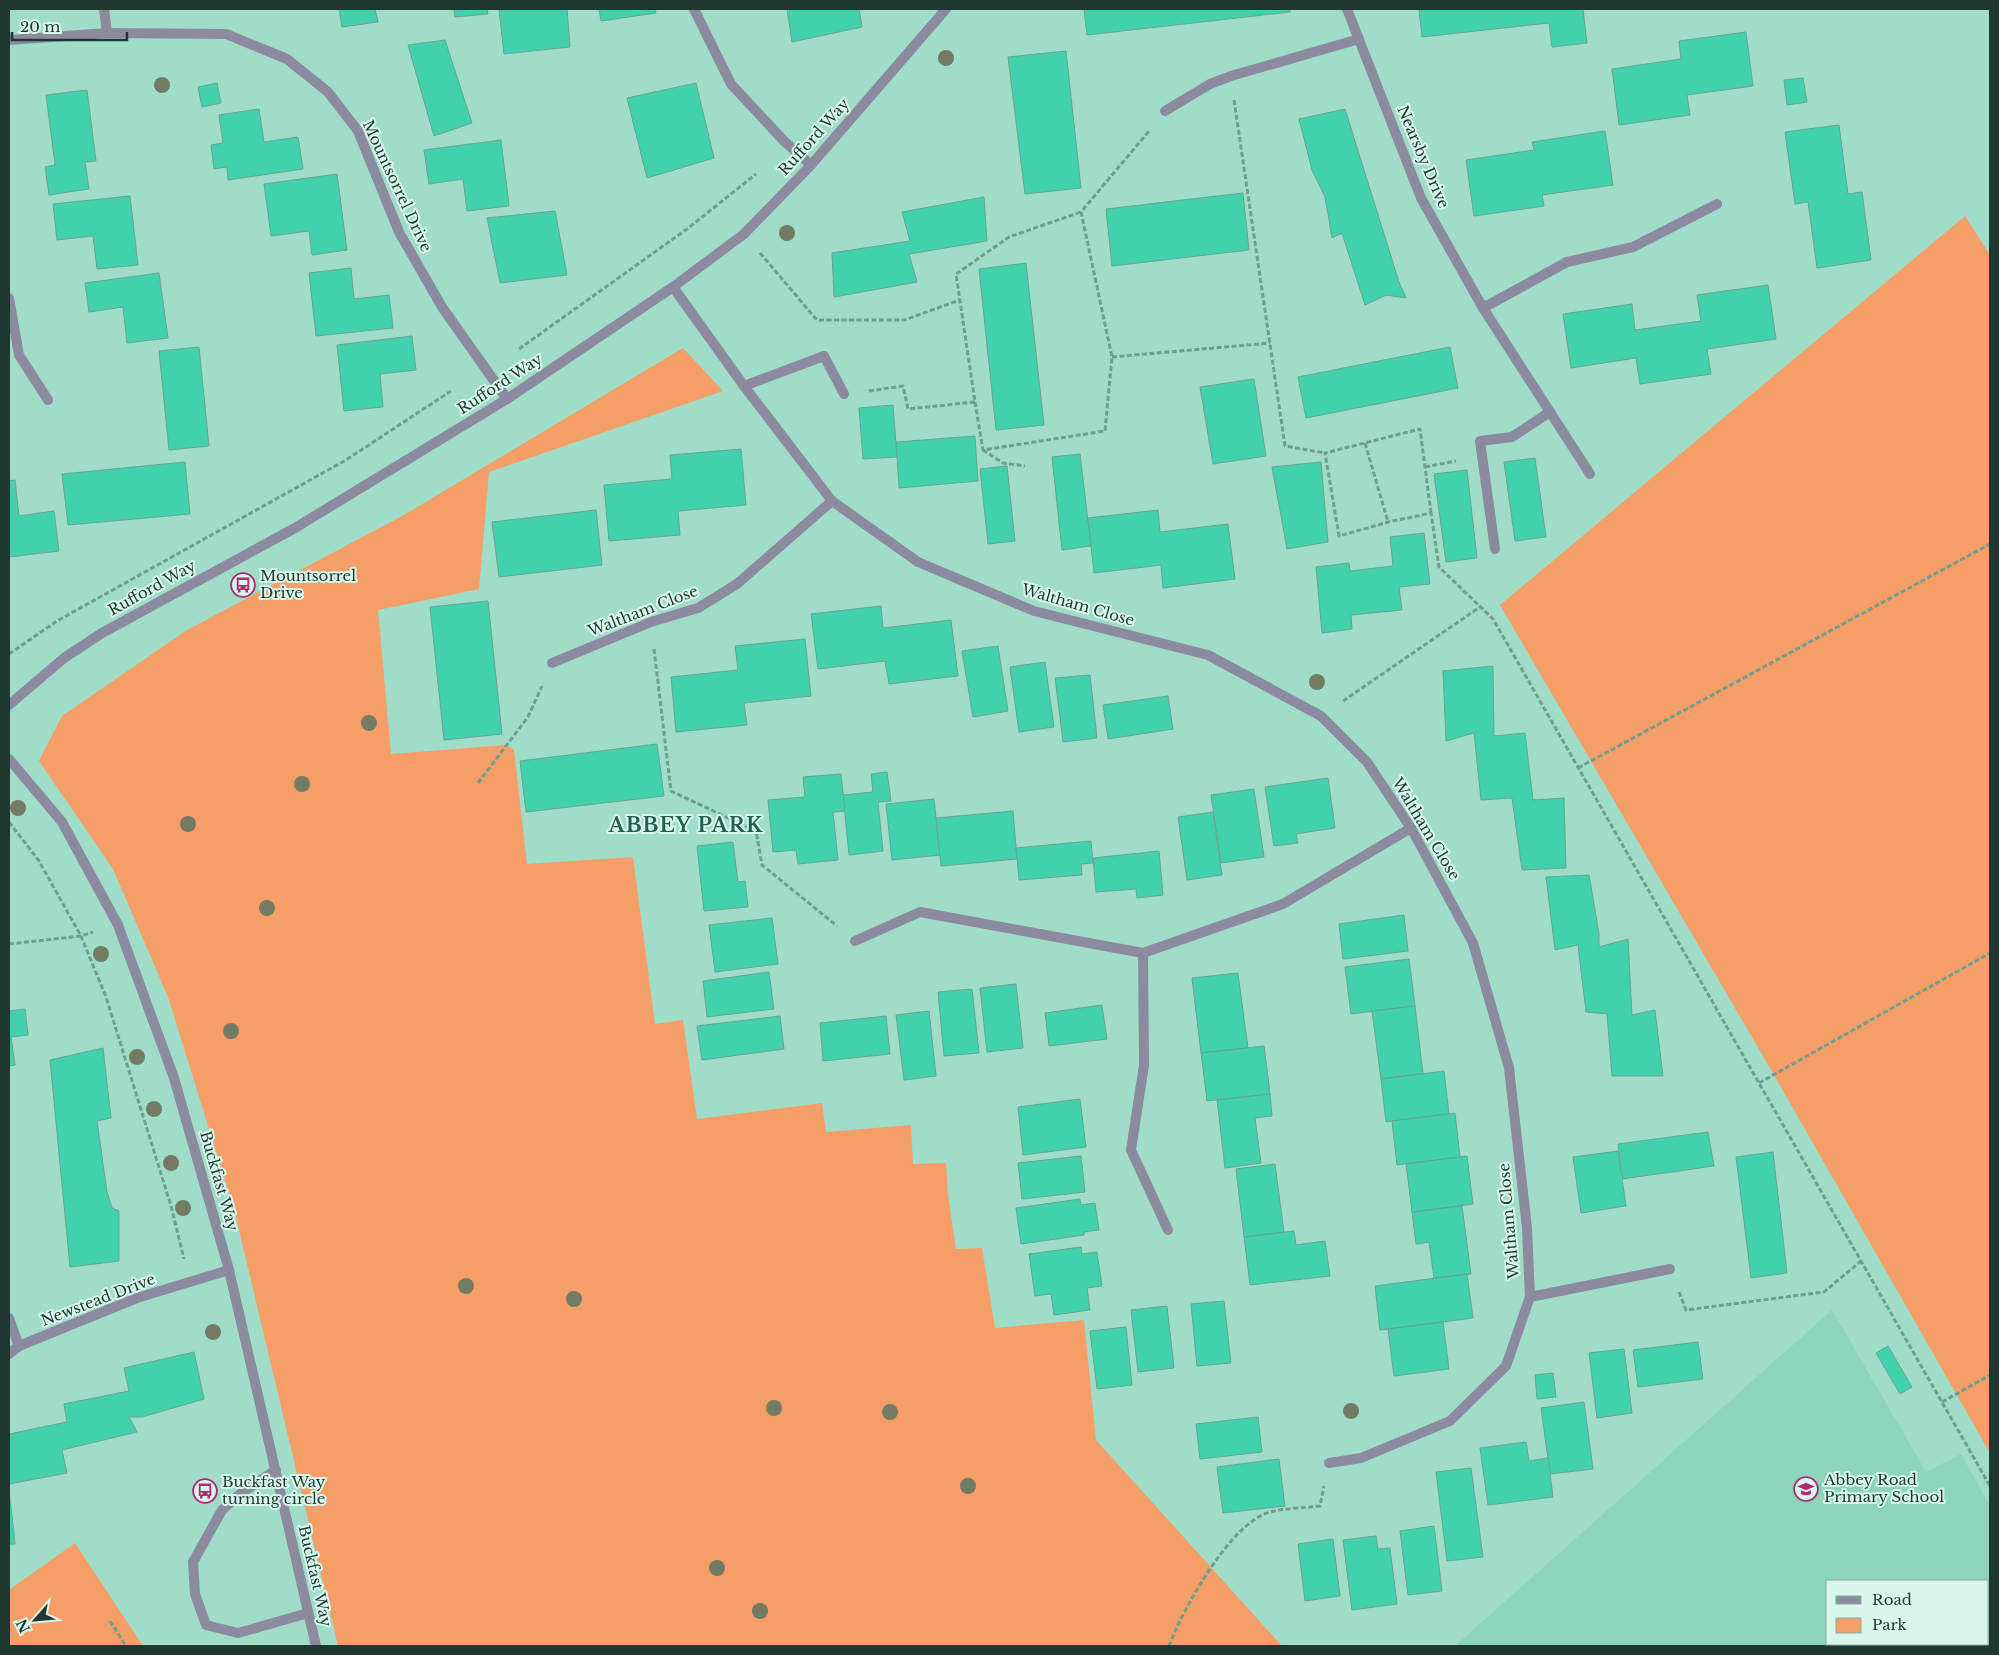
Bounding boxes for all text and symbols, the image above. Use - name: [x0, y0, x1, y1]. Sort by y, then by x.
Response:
- scale bar: [12, 10, 128, 42]
- text: 20 m: [20, 17, 60, 36]
- street label: Rufford Way: [774, 94, 853, 179]
- street label: Nearsby Drive: [1393, 103, 1454, 211]
- street label: Mountsorrel Drive: [359, 117, 436, 255]
- street label: Rufford Way: [454, 349, 546, 418]
- street label: Rufford Way: [105, 555, 199, 619]
- place label: Mountsorrel Drive: [260, 566, 356, 602]
- bus stop icon: Mountsorrel Drive: [230, 572, 256, 598]
- street label: Waltham Close: [1019, 579, 1137, 630]
- street label: Waltham Close: [584, 581, 701, 641]
- street label: Waltham Close: [1388, 773, 1465, 883]
- district label: ABBEY PARK: [607, 813, 764, 837]
- street label: Buckfast Way: [196, 1129, 243, 1234]
- street label: Waltham Close: [1494, 1162, 1523, 1281]
- street label: Newstead Drive: [38, 1269, 158, 1330]
- place label: Abbey Road Primary School: [1823, 1470, 1944, 1506]
- place label: Buckfast Way turning circle: [222, 1472, 326, 1508]
- school or university icon: Abbey Road Primary School: [1793, 1476, 1819, 1502]
- bus stop icon: Buckfast Way turning circle: [192, 1478, 218, 1504]
- street label: Buckfast Way: [295, 1523, 336, 1629]
- legend: [1826, 1580, 1989, 1645]
- text: Road: [1872, 1590, 1912, 1609]
- north arrow: [10, 1595, 60, 1645]
- text: Park: [1872, 1615, 1908, 1634]
- text: N: [12, 1616, 34, 1636]

